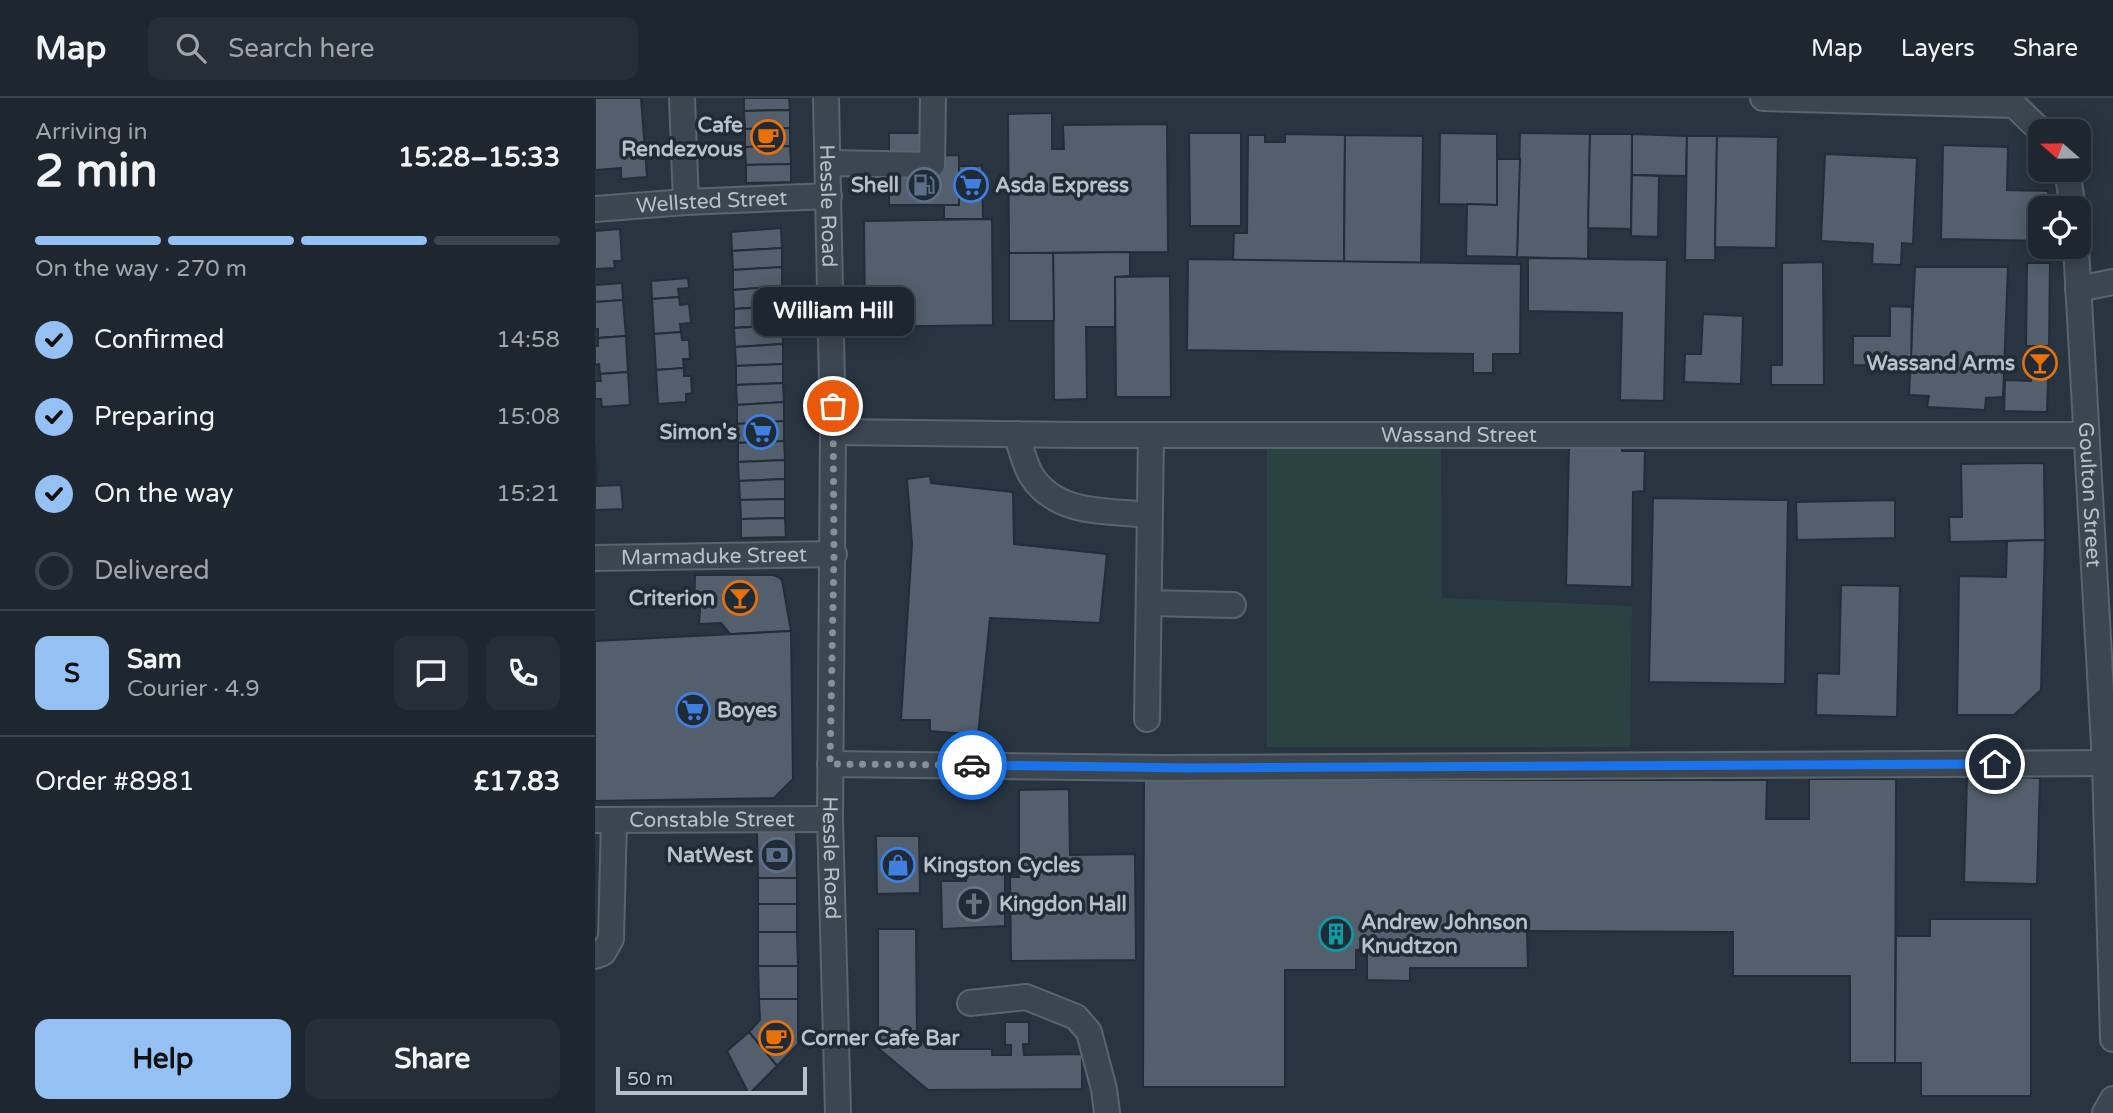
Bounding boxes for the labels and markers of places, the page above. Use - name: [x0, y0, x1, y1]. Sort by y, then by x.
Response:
- place label: Cafe Rendezvous: [621, 113, 743, 162]
- cafe icon: Cafe Rendezvous: [749, 118, 787, 156]
- fuel station icon: Shell: [905, 166, 943, 204]
- supermarket icon: Asda Express: [952, 166, 990, 204]
- place label: Shell: [851, 173, 899, 198]
- place label: Asda Express: [995, 173, 1129, 198]
- callout: William Hill: [753, 287, 913, 336]
- bar icon: Wassand Arms: [2021, 344, 2059, 382]
- place label: Wassand Arms: [1866, 351, 2015, 376]
- pin: [803, 376, 863, 436]
- supermarket icon: Simon's: [742, 413, 780, 451]
- place label: Simon's: [659, 420, 737, 445]
- bar icon: Criterion: [721, 579, 759, 617]
- place label: Criterion: [629, 586, 715, 611]
- supermarket icon: Boyes: [674, 691, 712, 729]
- place label: Boyes: [717, 698, 777, 723]
- pin: [1965, 734, 2025, 794]
- bank icon: NatWest: [758, 836, 796, 874]
- place label: NatWest: [666, 843, 753, 868]
- shop icon: Kingston Cycles: [879, 846, 917, 884]
- place label: Kingston Cycles: [923, 853, 1080, 878]
- church icon: Kingdon Hall: [955, 885, 993, 923]
- place label: Kingdon Hall: [999, 892, 1127, 917]
- place label: Andrew Johnson Knudtzon: [1361, 910, 1528, 959]
- building icon: Andrew Johnson Knudtzon: [1317, 915, 1355, 953]
- cafe icon: Corner Cafe Bar: [757, 1019, 795, 1057]
- place label: Corner Cafe Bar: [801, 1026, 960, 1051]

